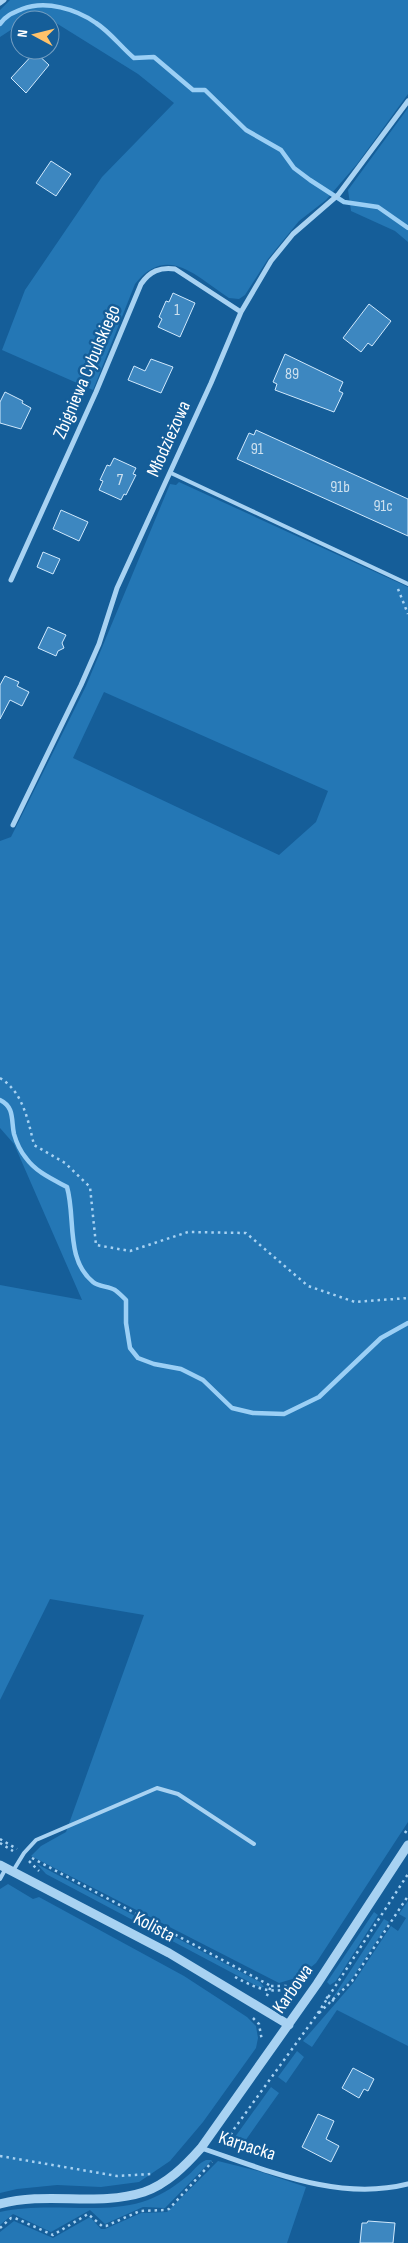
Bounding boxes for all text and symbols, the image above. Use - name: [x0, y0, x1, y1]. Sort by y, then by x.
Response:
- north arrow: [10, 10, 60, 60]
- text: N: [14, 29, 31, 38]
- house number: 1: [174, 301, 180, 320]
- street label: Zbigniewa Cybulskiego: [48, 302, 126, 442]
- house number: 89: [285, 365, 299, 384]
- street label: Młodzieżowa: [142, 397, 196, 481]
- house number: 91: [251, 440, 264, 459]
- house number: 7: [117, 471, 124, 490]
- house number: 91b: [330, 478, 350, 497]
- house number: 91c: [373, 497, 393, 516]
- street label: Kolista: [129, 1907, 179, 1947]
- street label: Karbowa: [268, 1960, 318, 2018]
- street label: Karpacka: [216, 2126, 278, 2166]

